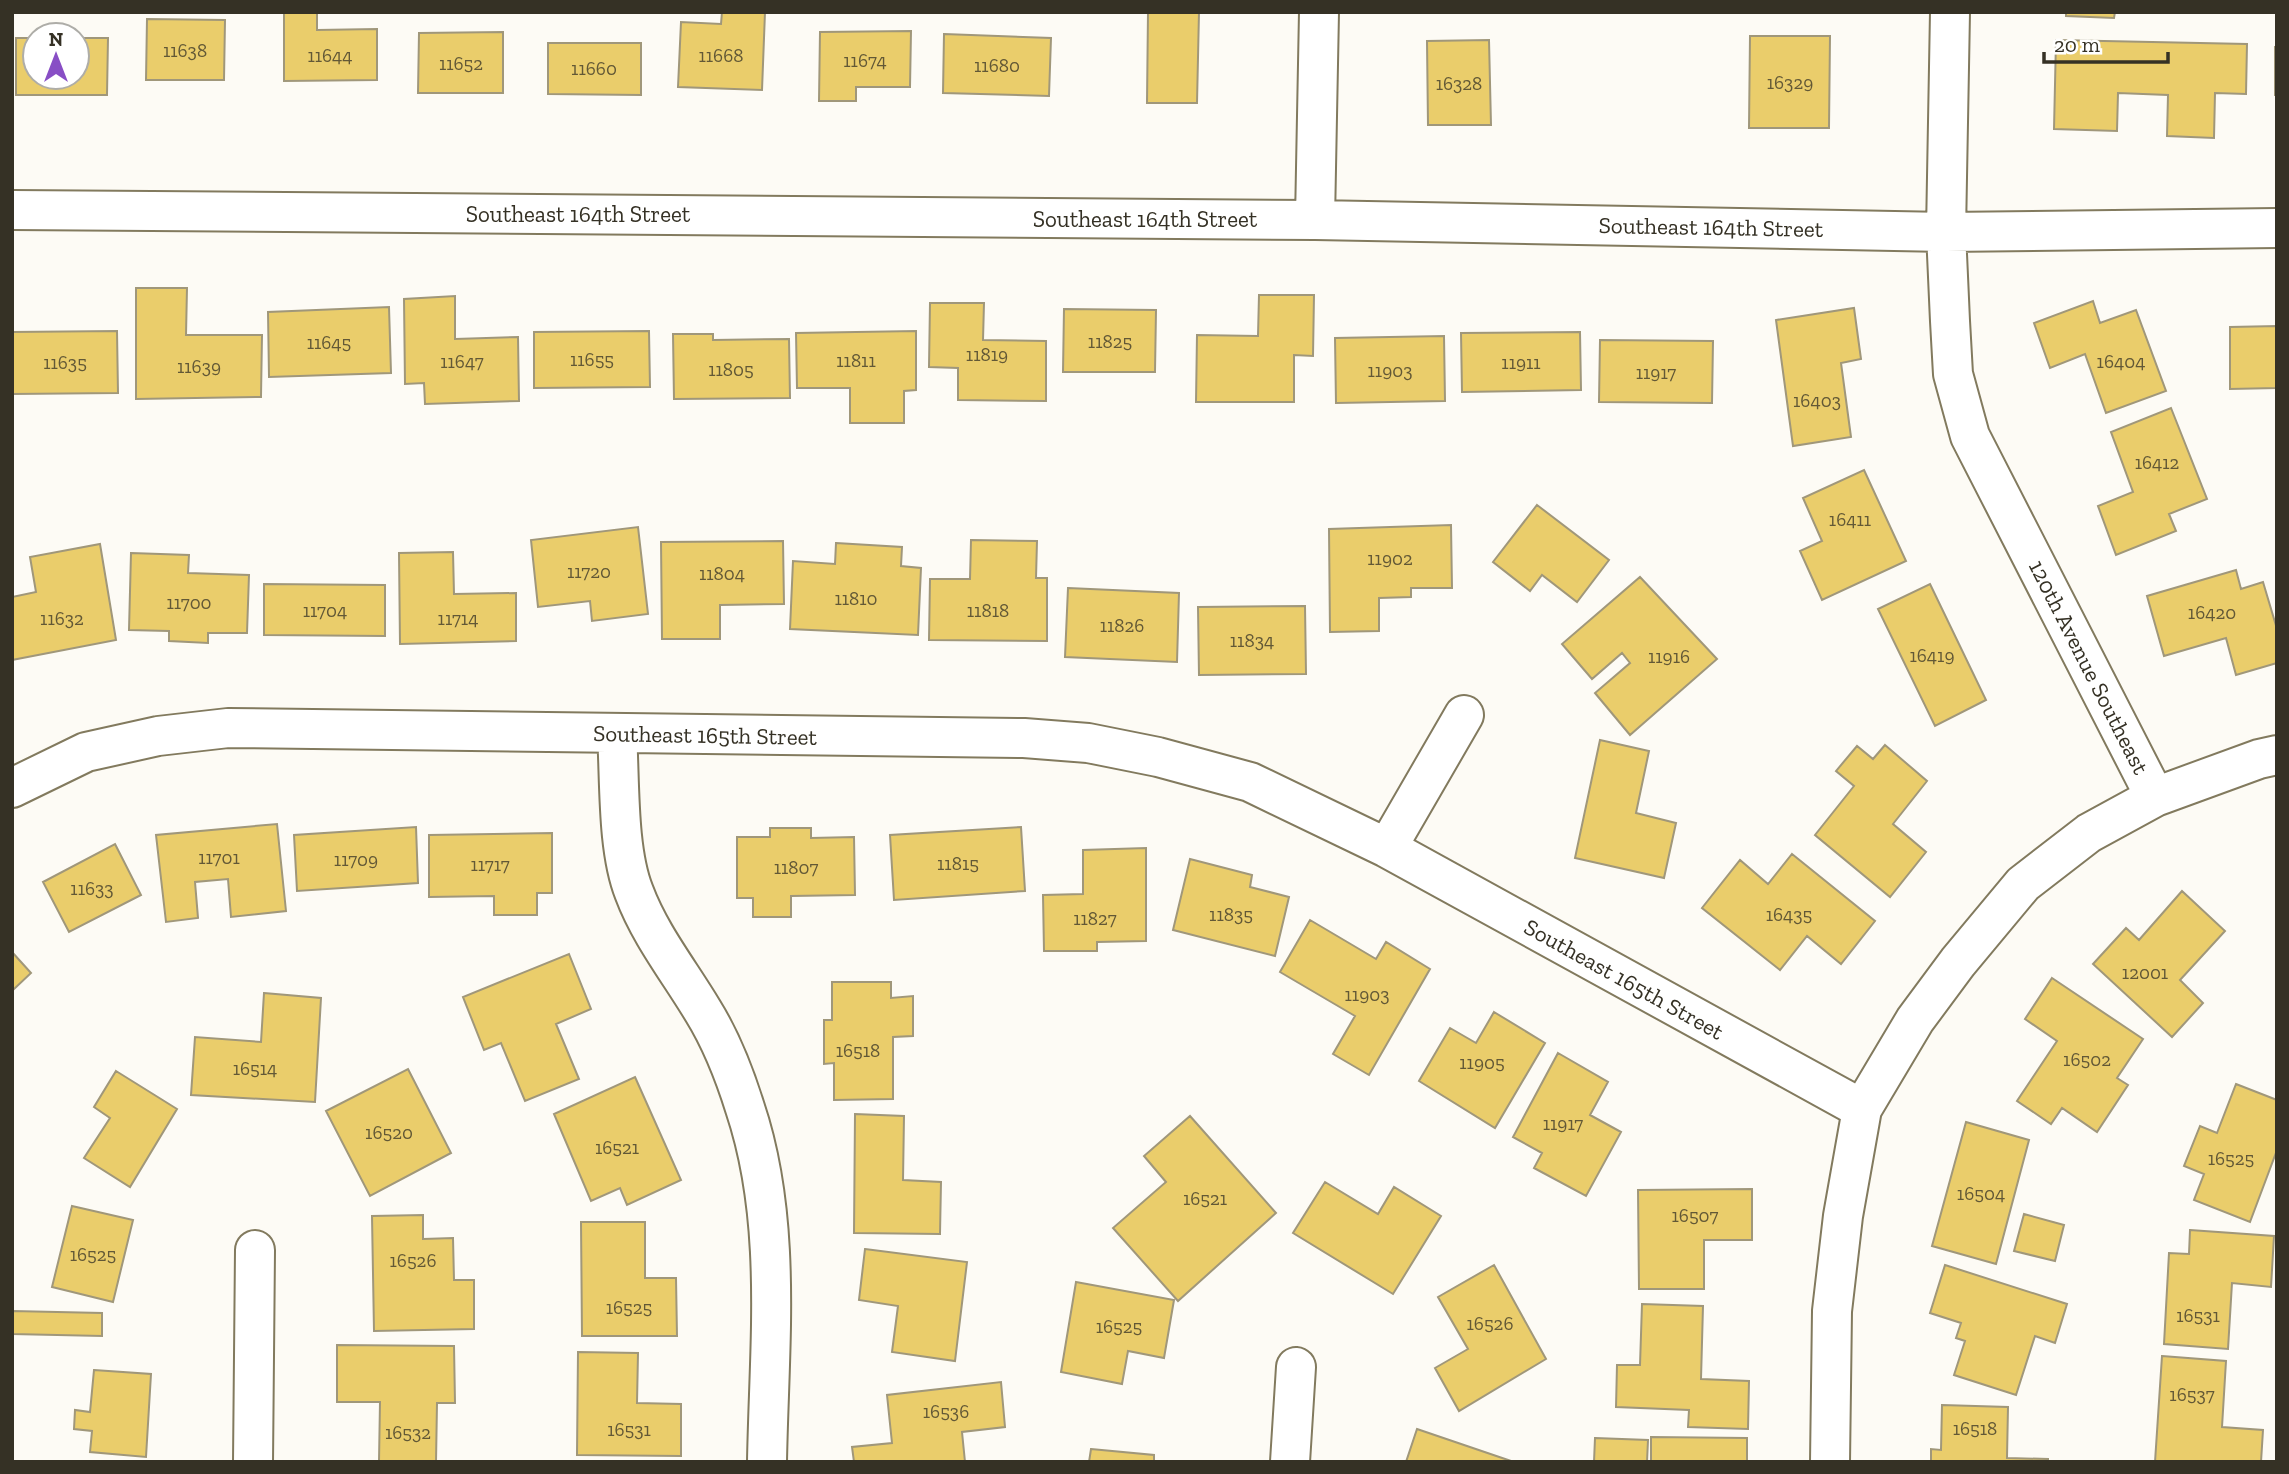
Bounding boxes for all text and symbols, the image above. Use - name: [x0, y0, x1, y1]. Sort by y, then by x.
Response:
- north arrow: [21, 21, 91, 91]
- scale bar: [2044, 21, 2168, 65]
- text: N: [49, 28, 63, 51]
- text: 20 m: [2054, 32, 2100, 57]
- house number: 11638: [163, 39, 207, 62]
- house number: 11644: [307, 44, 353, 67]
- house number: 11668: [698, 44, 744, 67]
- house number: 11674: [843, 49, 887, 72]
- house number: 11652: [439, 52, 483, 75]
- house number: 11680: [974, 54, 1020, 77]
- house number: 11660: [571, 57, 617, 80]
- house number: 16329: [1767, 71, 1813, 94]
- house number: 16328: [1436, 72, 1482, 95]
- street label: Southeast 164th Street: [466, 200, 691, 228]
- street label: Southeast 164th Street: [1033, 205, 1258, 233]
- street label: Southeast 164th Street: [1598, 211, 1824, 243]
- house number: 11825: [1088, 330, 1132, 353]
- house number: 11645: [307, 331, 351, 354]
- house number: 11819: [966, 343, 1008, 366]
- house number: 11655: [570, 348, 614, 371]
- house number: 11811: [836, 349, 876, 372]
- house number: 11647: [440, 350, 484, 373]
- house number: 16404: [2097, 350, 2145, 373]
- house number: 11635: [43, 351, 87, 374]
- house number: 11911: [1501, 351, 1541, 374]
- house number: 11639: [177, 355, 221, 378]
- house number: 11805: [708, 358, 754, 381]
- house number: 11903: [1368, 359, 1412, 382]
- house number: 11917: [1636, 361, 1676, 384]
- house number: 16403: [1793, 389, 1841, 412]
- house number: 16412: [2135, 451, 2179, 474]
- house number: 16411: [1829, 508, 1871, 531]
- house number: 11902: [1367, 547, 1413, 570]
- street label: 120th Avenue Southeast: [2023, 555, 2155, 779]
- house number: 11720: [567, 560, 611, 583]
- house number: 11804: [699, 562, 745, 585]
- house number: 11810: [834, 587, 878, 610]
- house number: 11700: [166, 591, 212, 614]
- house number: 11704: [303, 599, 347, 622]
- house number: 11818: [967, 599, 1009, 622]
- house number: 16420: [2188, 601, 2236, 624]
- house number: 11632: [40, 607, 84, 630]
- house number: 11714: [438, 607, 478, 630]
- house number: 11826: [1100, 614, 1144, 637]
- house number: 11834: [1230, 629, 1274, 652]
- house number: 16419: [1909, 644, 1955, 667]
- house number: 11916: [1648, 645, 1690, 668]
- street label: Southeast 165th Street: [593, 719, 818, 751]
- house number: 11701: [198, 846, 240, 869]
- house number: 11709: [334, 848, 378, 871]
- house number: 11815: [937, 852, 979, 875]
- house number: 11717: [470, 853, 510, 876]
- house number: 11807: [774, 856, 818, 879]
- house number: 11633: [70, 877, 114, 900]
- house number: 11835: [1209, 903, 1253, 926]
- house number: 16435: [1766, 903, 1812, 926]
- house number: 11827: [1073, 907, 1117, 930]
- street label: Southeast 165th Street: [1519, 912, 1729, 1046]
- house number: 12001: [2122, 961, 2168, 984]
- house number: 11903: [1345, 983, 1389, 1006]
- house number: 16518: [836, 1039, 880, 1062]
- house number: 16502: [2063, 1048, 2111, 1071]
- house number: 11905: [1459, 1051, 1505, 1074]
- house number: 16514: [233, 1057, 277, 1080]
- house number: 11917: [1543, 1112, 1583, 1135]
- house number: 16520: [365, 1121, 413, 1144]
- house number: 16521: [595, 1136, 639, 1159]
- house number: 16525: [2208, 1147, 2254, 1170]
- house number: 16504: [1957, 1182, 2005, 1205]
- house number: 16521: [1183, 1187, 1227, 1210]
- house number: 16507: [1671, 1204, 1719, 1227]
- house number: 16525: [70, 1243, 116, 1266]
- house number: 16526: [389, 1249, 437, 1272]
- house number: 16525: [606, 1296, 652, 1319]
- house number: 16531: [2176, 1304, 2220, 1327]
- house number: 16526: [1466, 1312, 1514, 1335]
- house number: 16525: [1096, 1315, 1142, 1338]
- house number: 16537: [2169, 1383, 2215, 1406]
- house number: 16536: [923, 1400, 969, 1423]
- house number: 16518: [1953, 1417, 1997, 1440]
- house number: 16531: [607, 1418, 651, 1441]
- house number: 16532: [385, 1421, 431, 1444]

